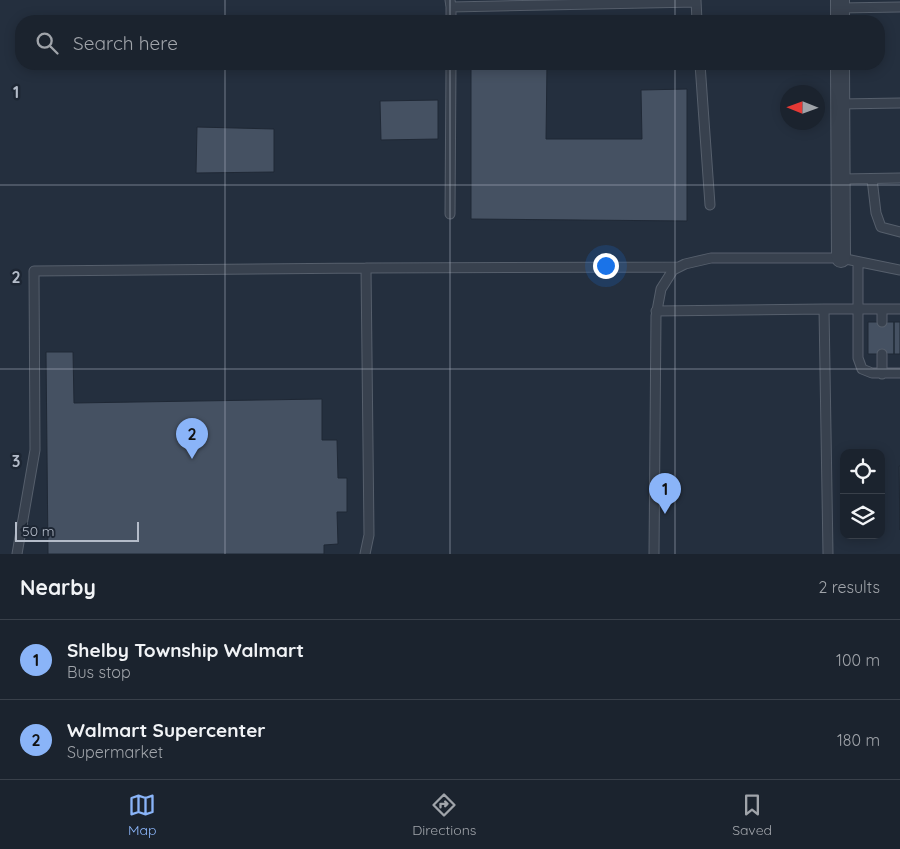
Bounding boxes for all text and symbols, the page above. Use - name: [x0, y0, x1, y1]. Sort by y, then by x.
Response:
- search box: [15, 15, 885, 70]
- icon: search: [33, 29, 61, 57]
- text: Search here: [73, 31, 178, 55]
- text: 1: [13, 82, 19, 102]
- north arrow: [780, 85, 825, 130]
- your location: [593, 253, 619, 279]
- text: 2: [11, 267, 21, 287]
- pin: 2: [176, 418, 208, 459]
- map controls: [840, 449, 885, 539]
- button: locate: [840, 449, 885, 494]
- text: 3: [12, 451, 20, 471]
- pin: 1: [649, 473, 681, 514]
- button: layers: [840, 494, 885, 539]
- scale bar: [15, 519, 139, 542]
- text: 50 m: [22, 522, 55, 540]
- text: Nearby: [20, 574, 96, 600]
- text: 2 results: [818, 577, 880, 597]
- text: Shelby Township Walmart: [67, 638, 304, 662]
- text: 1: [33, 650, 39, 670]
- text: 100 m: [836, 650, 880, 670]
- text: Bus stop: [67, 662, 131, 682]
- text: Walmart Supercenter: [67, 718, 266, 742]
- text: 2: [31, 730, 41, 750]
- text: 180 m: [837, 730, 880, 750]
- text: Supermarket: [67, 742, 163, 762]
- tab: Map: [128, 791, 156, 839]
- tab: Directions: [412, 791, 476, 839]
- tab: Saved: [732, 791, 772, 839]

